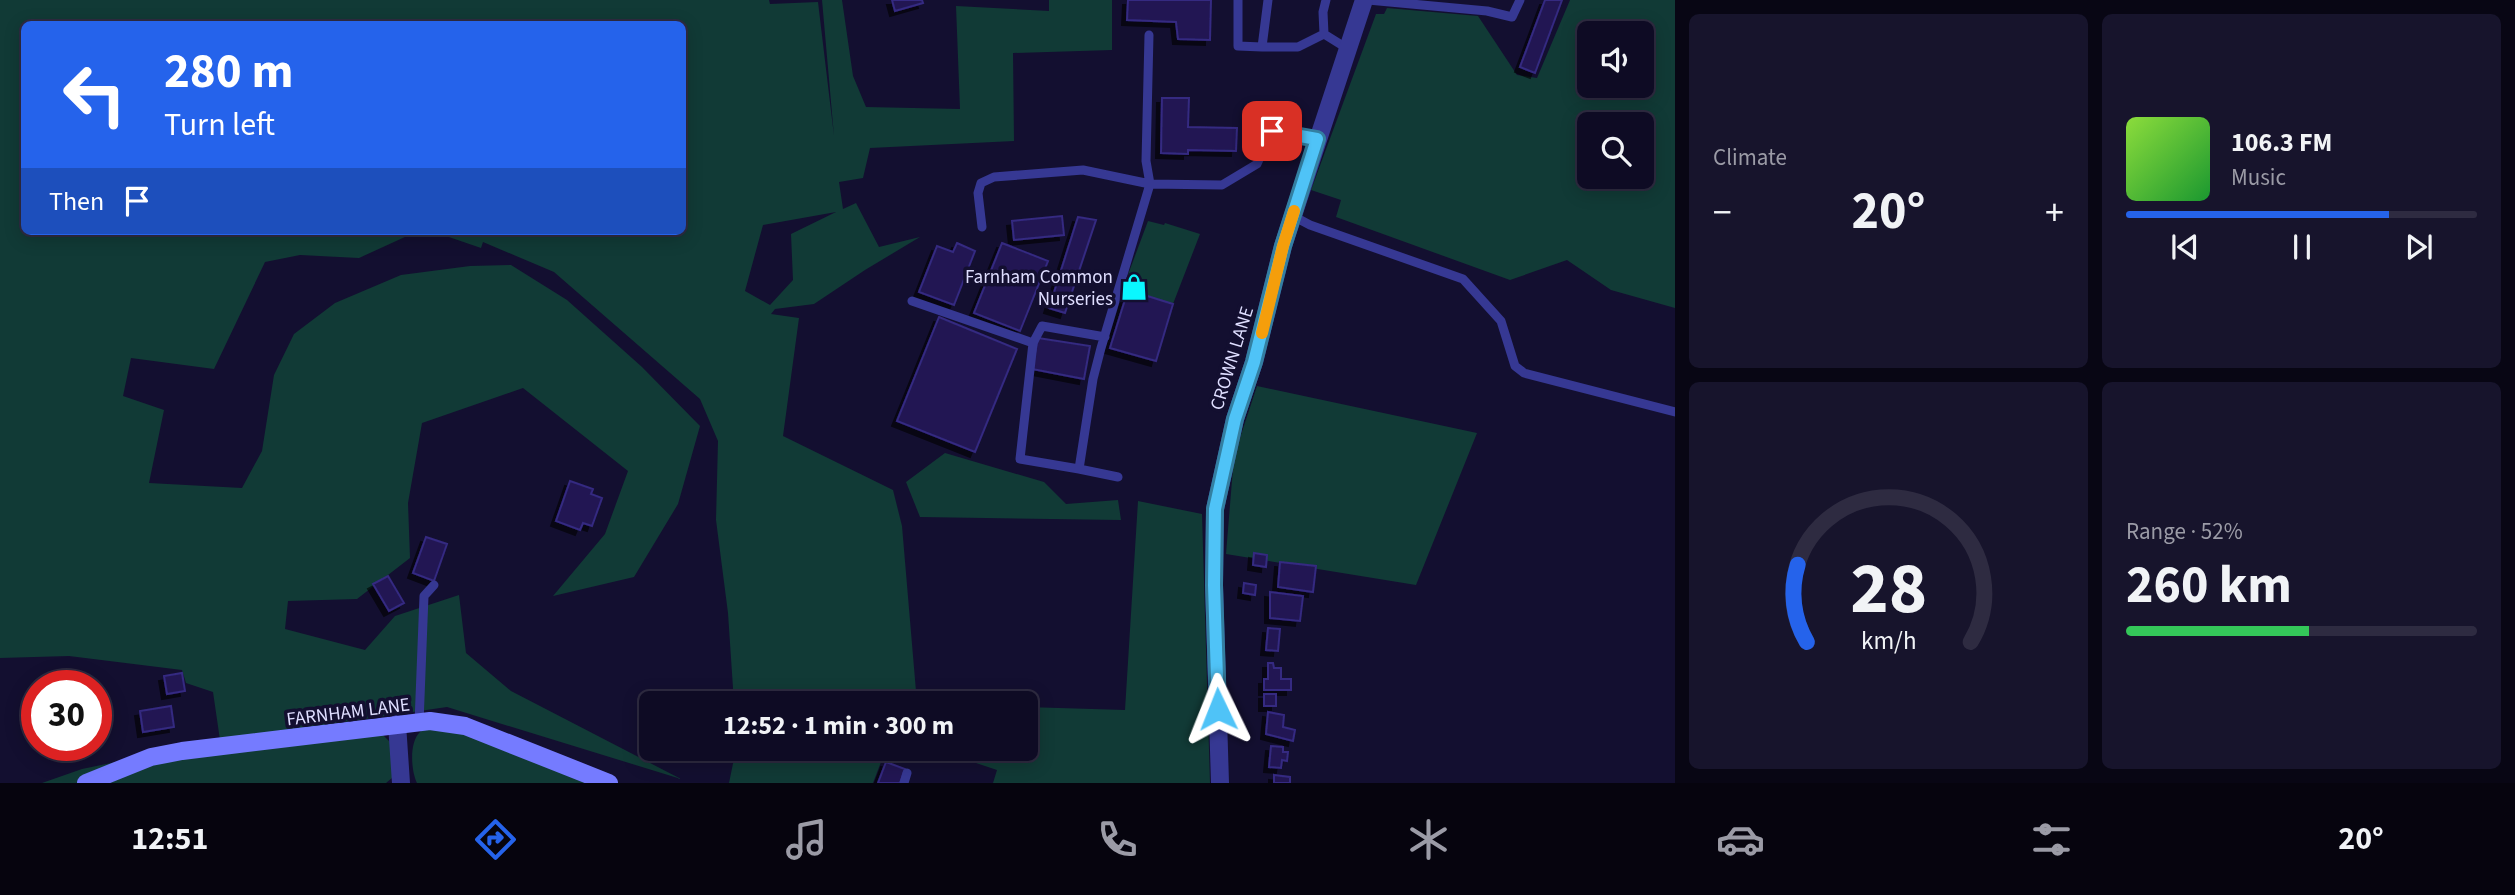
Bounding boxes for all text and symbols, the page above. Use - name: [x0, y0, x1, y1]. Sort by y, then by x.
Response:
- map controls: [1577, 21, 1654, 189]
- button: sound: [1577, 21, 1654, 98]
- text: 280 m: [164, 37, 293, 107]
- icon: left: [49, 49, 140, 140]
- pin: [1242, 101, 1302, 161]
- text: Turn left: [164, 102, 275, 148]
- icon: arrive: [1253, 112, 1291, 150]
- button: search: [1577, 112, 1654, 189]
- text: 106.3 FM: [2231, 124, 2332, 161]
- text: Climate: [1713, 141, 1787, 174]
- text: Music: [2231, 161, 2286, 194]
- text: 20°: [1852, 175, 1925, 249]
- icon: arrive: [118, 182, 156, 220]
- text: Then: [49, 183, 104, 220]
- text: −: [1713, 186, 1732, 240]
- text: +: [2045, 186, 2064, 240]
- icon: previous: [2166, 228, 2204, 266]
- icon: pause: [2283, 228, 2321, 266]
- icon: next: [2400, 228, 2438, 266]
- place label: Farnham Common Nurseries: [965, 264, 1113, 313]
- shop icon: Farnham Common Nurseries: [1119, 272, 1149, 302]
- street label: CROWN LANE: [1204, 303, 1261, 414]
- text: Range · 52%: [2126, 515, 2243, 548]
- text: 28: [1850, 537, 1927, 641]
- text: 260 km: [2126, 549, 2292, 623]
- text: km/h: [1861, 622, 1916, 658]
- speed limit sign: 30: [21, 670, 112, 761]
- position arrow: [1181, 672, 1255, 746]
- street label: FARNHAM LANE: [285, 692, 412, 733]
- text: 12:52 · 1 min · 300 m: [723, 707, 954, 744]
- icon: directions: [471, 815, 520, 864]
- icon: music: [782, 815, 831, 864]
- icon: phone: [1093, 815, 1142, 864]
- icon: climate: [1404, 815, 1453, 864]
- icon: car: [1716, 815, 1765, 864]
- icon: filters: [2027, 815, 2076, 864]
- text: 12:51: [131, 816, 208, 862]
- text: 20°: [2338, 816, 2384, 862]

